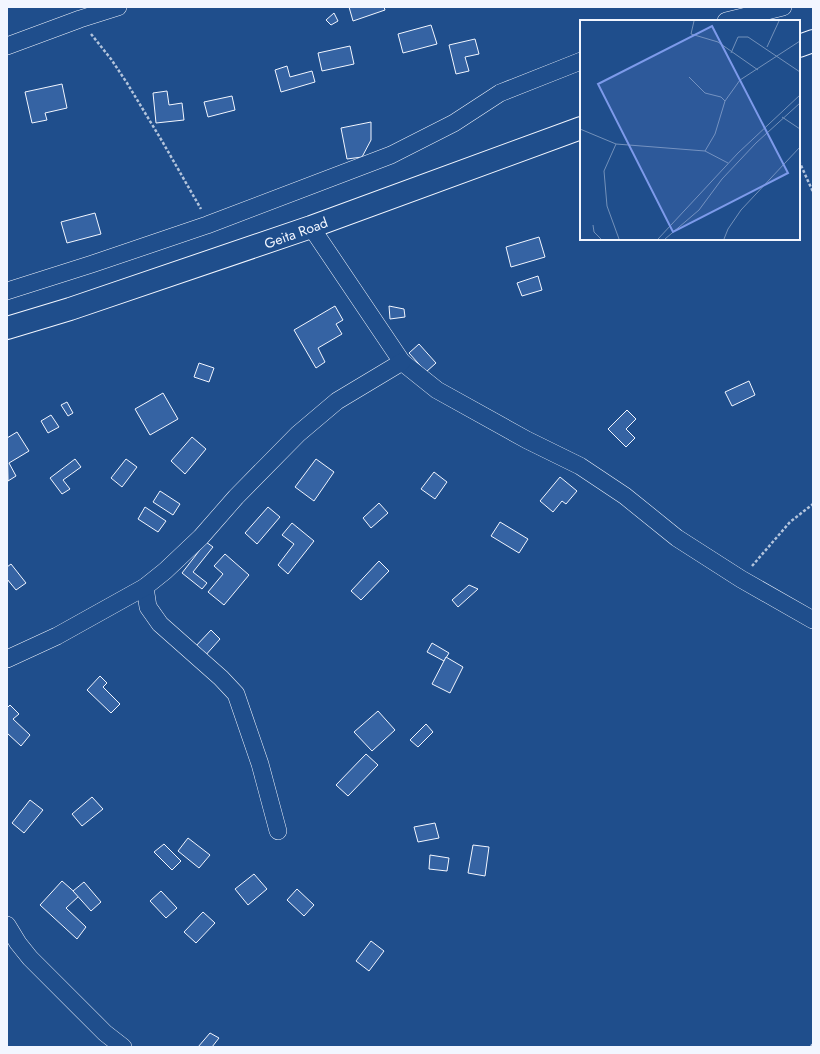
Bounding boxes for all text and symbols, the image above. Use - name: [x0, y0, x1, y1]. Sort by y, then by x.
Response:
- inset map: [580, 20, 800, 240]
- street label: Geita Road: [261, 212, 331, 254]

